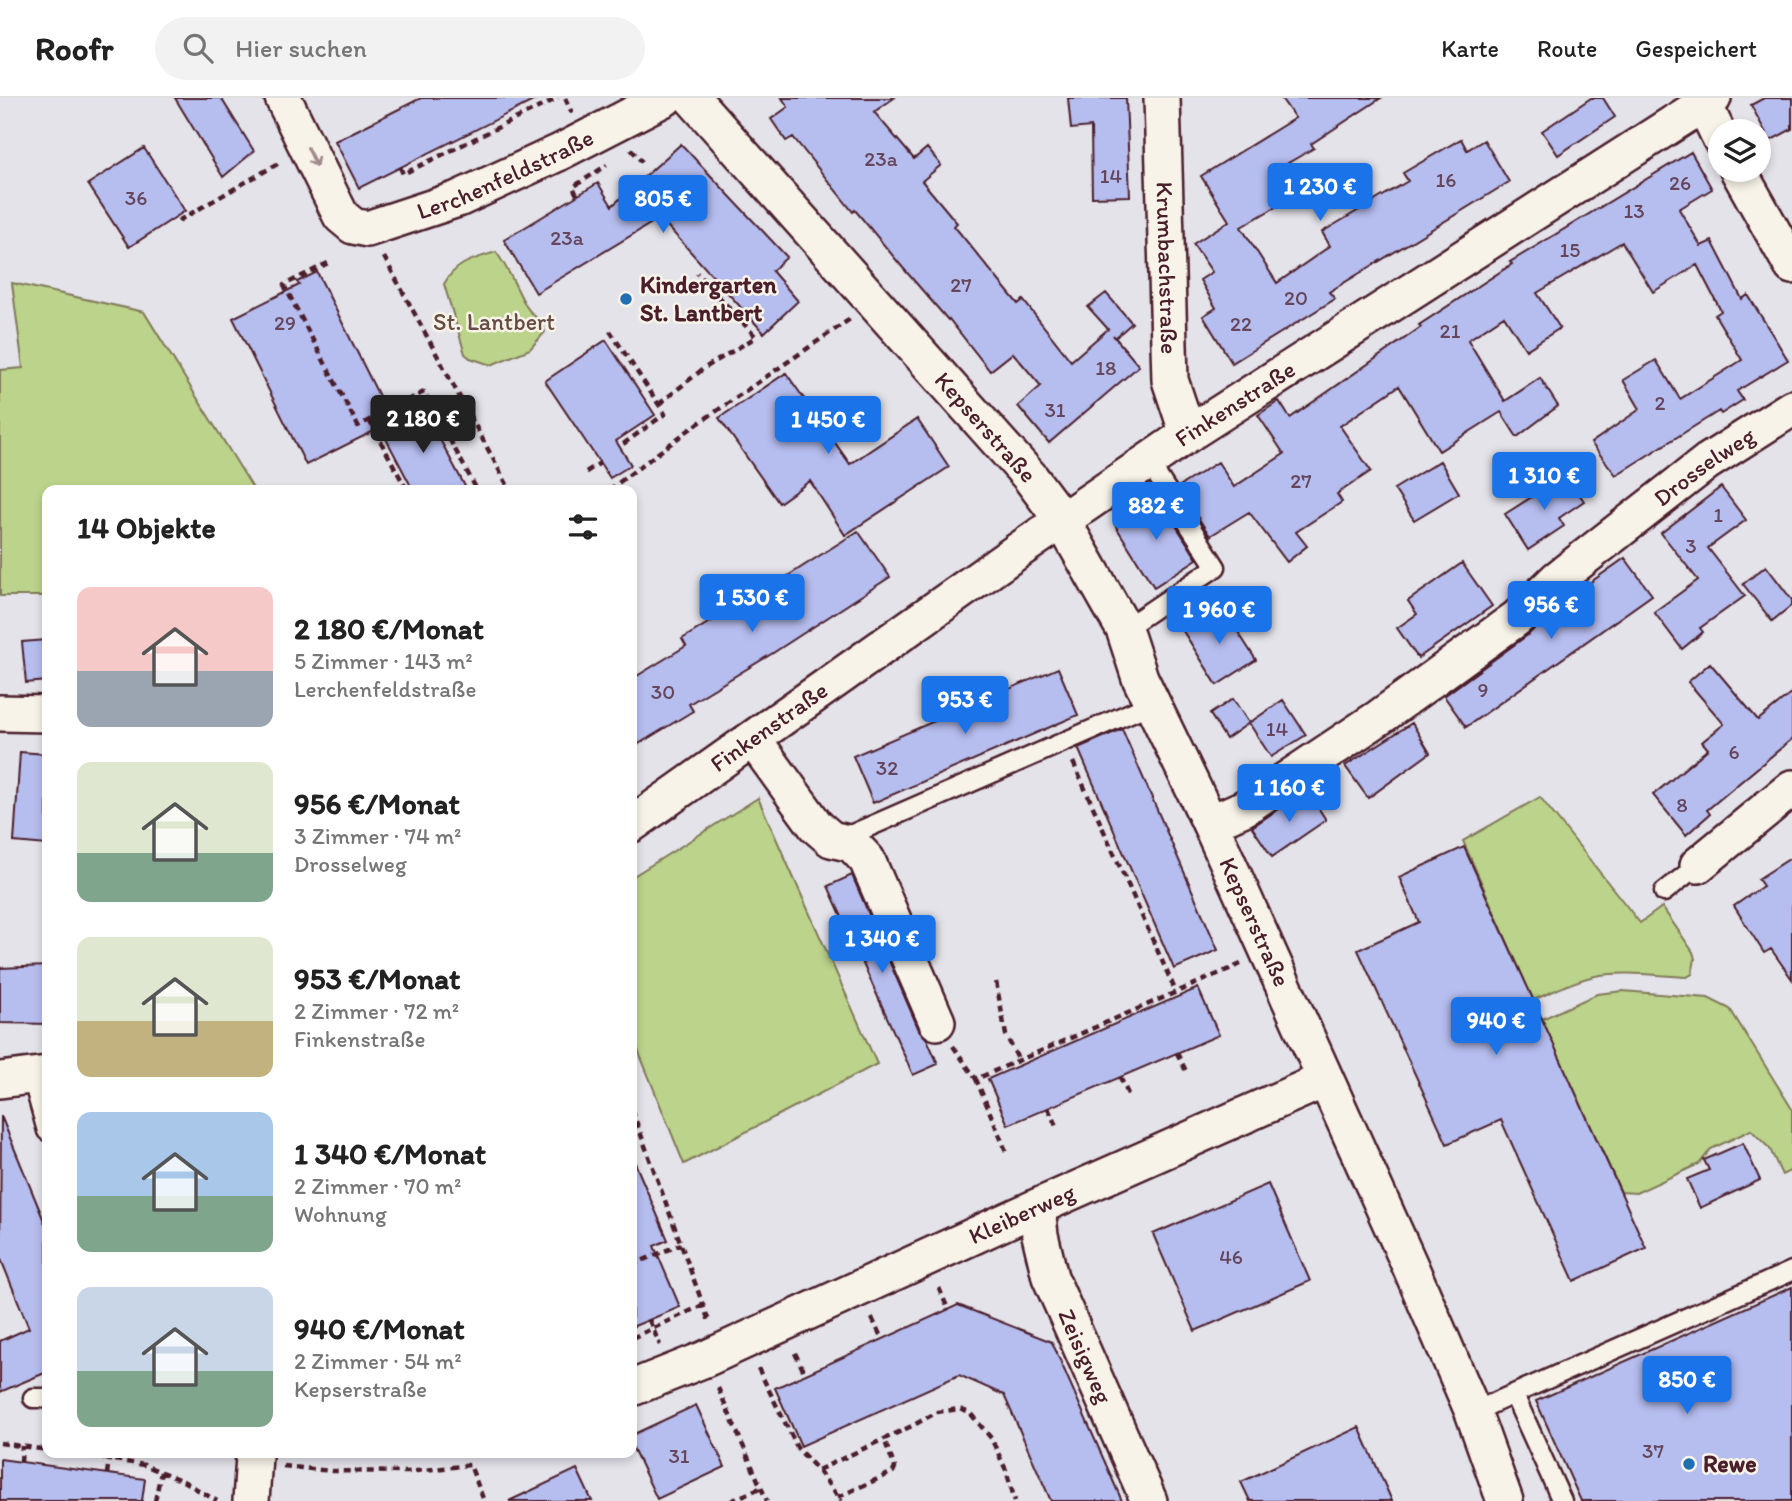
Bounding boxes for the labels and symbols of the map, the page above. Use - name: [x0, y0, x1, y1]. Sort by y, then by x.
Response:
- street label: Lerchenfeldstraße: [413, 122, 598, 226]
- one-way arrow: [306, 146, 320, 167]
- house number: 23a: [864, 146, 898, 171]
- house number: 14: [1100, 163, 1123, 188]
- pin: 1 230 €: [1255, 164, 1385, 223]
- house number: 16: [1436, 167, 1456, 192]
- house number: 26: [1669, 170, 1691, 195]
- pin: 805 €: [614, 176, 712, 235]
- street label: Krumbachstraße: [1150, 181, 1184, 355]
- house number: 36: [125, 185, 147, 210]
- house number: 13: [1623, 198, 1645, 223]
- house number: 23a: [550, 225, 584, 250]
- house number: 15: [1560, 237, 1580, 262]
- place label: Kindergarten St. Lantbert: [640, 270, 777, 327]
- house number: 27: [950, 272, 972, 297]
- house number: 20: [1284, 285, 1308, 310]
- marker: Kindergarten St. Lantbert: [618, 291, 634, 307]
- park label: St. Lantbert: [433, 307, 555, 336]
- house number: 29: [274, 310, 296, 335]
- house number: 22: [1230, 311, 1252, 336]
- house number: 21: [1440, 318, 1461, 343]
- street label: Finkenstraße: [1169, 354, 1300, 453]
- house number: 18: [1095, 355, 1117, 380]
- street label: Kepserstraße: [929, 365, 1043, 488]
- house number: 2: [1654, 390, 1666, 415]
- pin: 2 180 €: [358, 396, 488, 455]
- pin: 1 450 €: [763, 396, 893, 456]
- house number: 31: [1044, 397, 1066, 422]
- street label: Drosselweg: [1647, 420, 1761, 512]
- pin: 1 310 €: [1479, 452, 1609, 512]
- house number: 27: [1290, 468, 1312, 493]
- pin: 882 €: [1107, 482, 1205, 542]
- house number: 1: [1713, 502, 1723, 527]
- house number: 3: [1685, 533, 1697, 558]
- pin: 1 530 €: [687, 574, 817, 634]
- pin: 956 €: [1502, 582, 1600, 641]
- pin: 1 960 €: [1154, 587, 1284, 646]
- street label: Finkenstraße: [704, 675, 833, 778]
- pin: 953 €: [916, 676, 1014, 736]
- house number: 9: [1478, 677, 1488, 702]
- house number: 30: [651, 679, 675, 704]
- house number: 14: [1266, 716, 1289, 741]
- house number: 6: [1728, 739, 1740, 764]
- house number: 32: [876, 755, 898, 780]
- pin: 1 160 €: [1224, 764, 1354, 824]
- house number: 8: [1676, 792, 1688, 817]
- street label: Kepserstraße: [1213, 853, 1297, 991]
- pin: 1 340 €: [817, 916, 947, 975]
- pin: 940 €: [1447, 998, 1545, 1057]
- street label: Kleiberweg: [964, 1177, 1080, 1250]
- house number: 46: [1219, 1244, 1243, 1269]
- street label: Zeisigweg: [1052, 1304, 1119, 1408]
- pin: 850 €: [1638, 1356, 1736, 1416]
- house number: 37: [1642, 1438, 1664, 1463]
- house number: 31: [668, 1443, 690, 1468]
- place label: Rewe: [1703, 1449, 1757, 1478]
- marker: Rewe: [1681, 1456, 1697, 1472]

